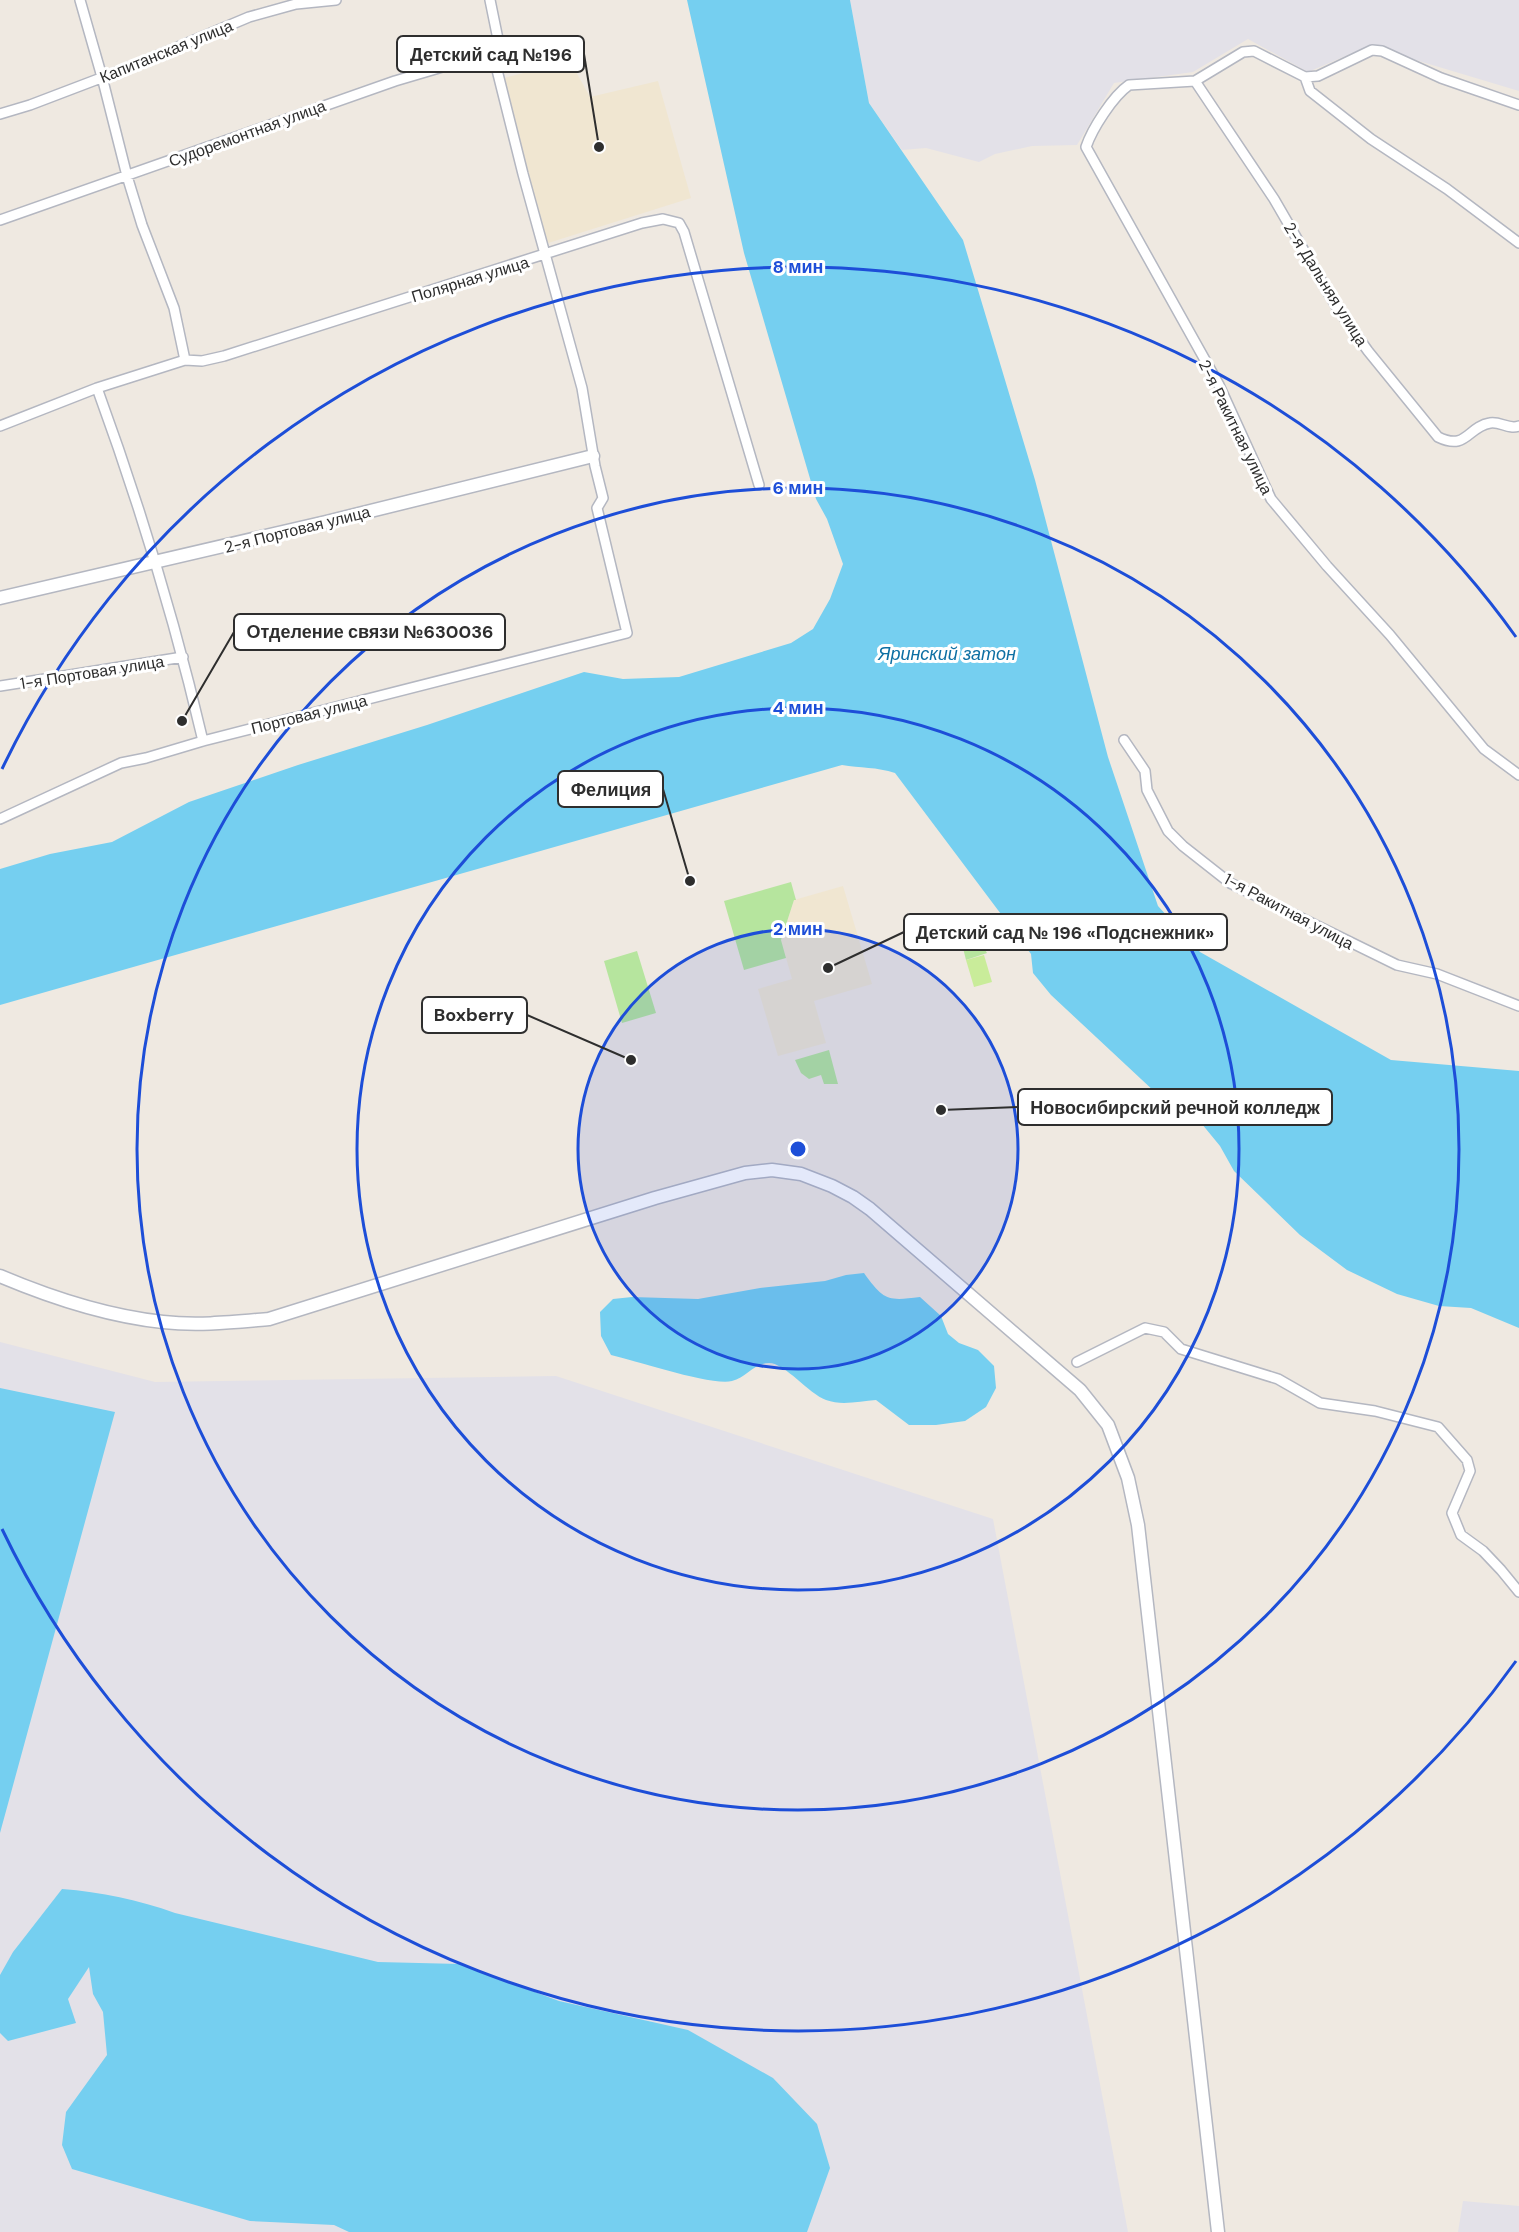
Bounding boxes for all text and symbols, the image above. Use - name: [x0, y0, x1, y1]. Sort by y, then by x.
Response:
- street label: Капитанская улица: [96, 15, 236, 88]
- callout: Детский сад №196: [397, 36, 584, 72]
- text: Детский сад №196: [410, 43, 572, 67]
- street label: Судоремонтная улица: [166, 95, 329, 172]
- street label: 2-я Дальняя улица: [1279, 218, 1372, 350]
- street label: Полярная улица: [409, 252, 531, 307]
- text: 8 мин: [773, 255, 823, 279]
- street label: 2-я Ракитная улица: [1194, 356, 1277, 498]
- text: 6 мин: [773, 476, 823, 500]
- street label: 2-я Портовая улица: [222, 501, 372, 558]
- callout: Отделение связи №630036: [234, 614, 505, 650]
- text: Отделение связи №630036: [247, 620, 493, 644]
- water label: Яринский затон: [877, 642, 1016, 666]
- street label: 1-я Портовая улица: [18, 651, 166, 694]
- street label: Портовая улица: [249, 690, 370, 739]
- text: 4 мин: [772, 696, 824, 720]
- callout: Фелиция: [558, 771, 663, 807]
- text: Фелиция: [571, 778, 651, 802]
- street label: 1-я Ракитная улица: [1220, 868, 1357, 954]
- callout: Детский сад № 196 «Подснежник»: [904, 914, 1227, 950]
- text: 2 мин: [773, 917, 823, 941]
- text: Детский сад № 196 «Подснежник»: [916, 921, 1214, 945]
- callout: Boxberry: [422, 997, 527, 1033]
- text: Boxberry: [434, 1003, 514, 1027]
- callout: Новосибирский речной колледж: [1018, 1089, 1332, 1125]
- text: Новосибирский речной колледж: [1030, 1096, 1320, 1120]
- centre of rings: [788, 1139, 808, 1159]

